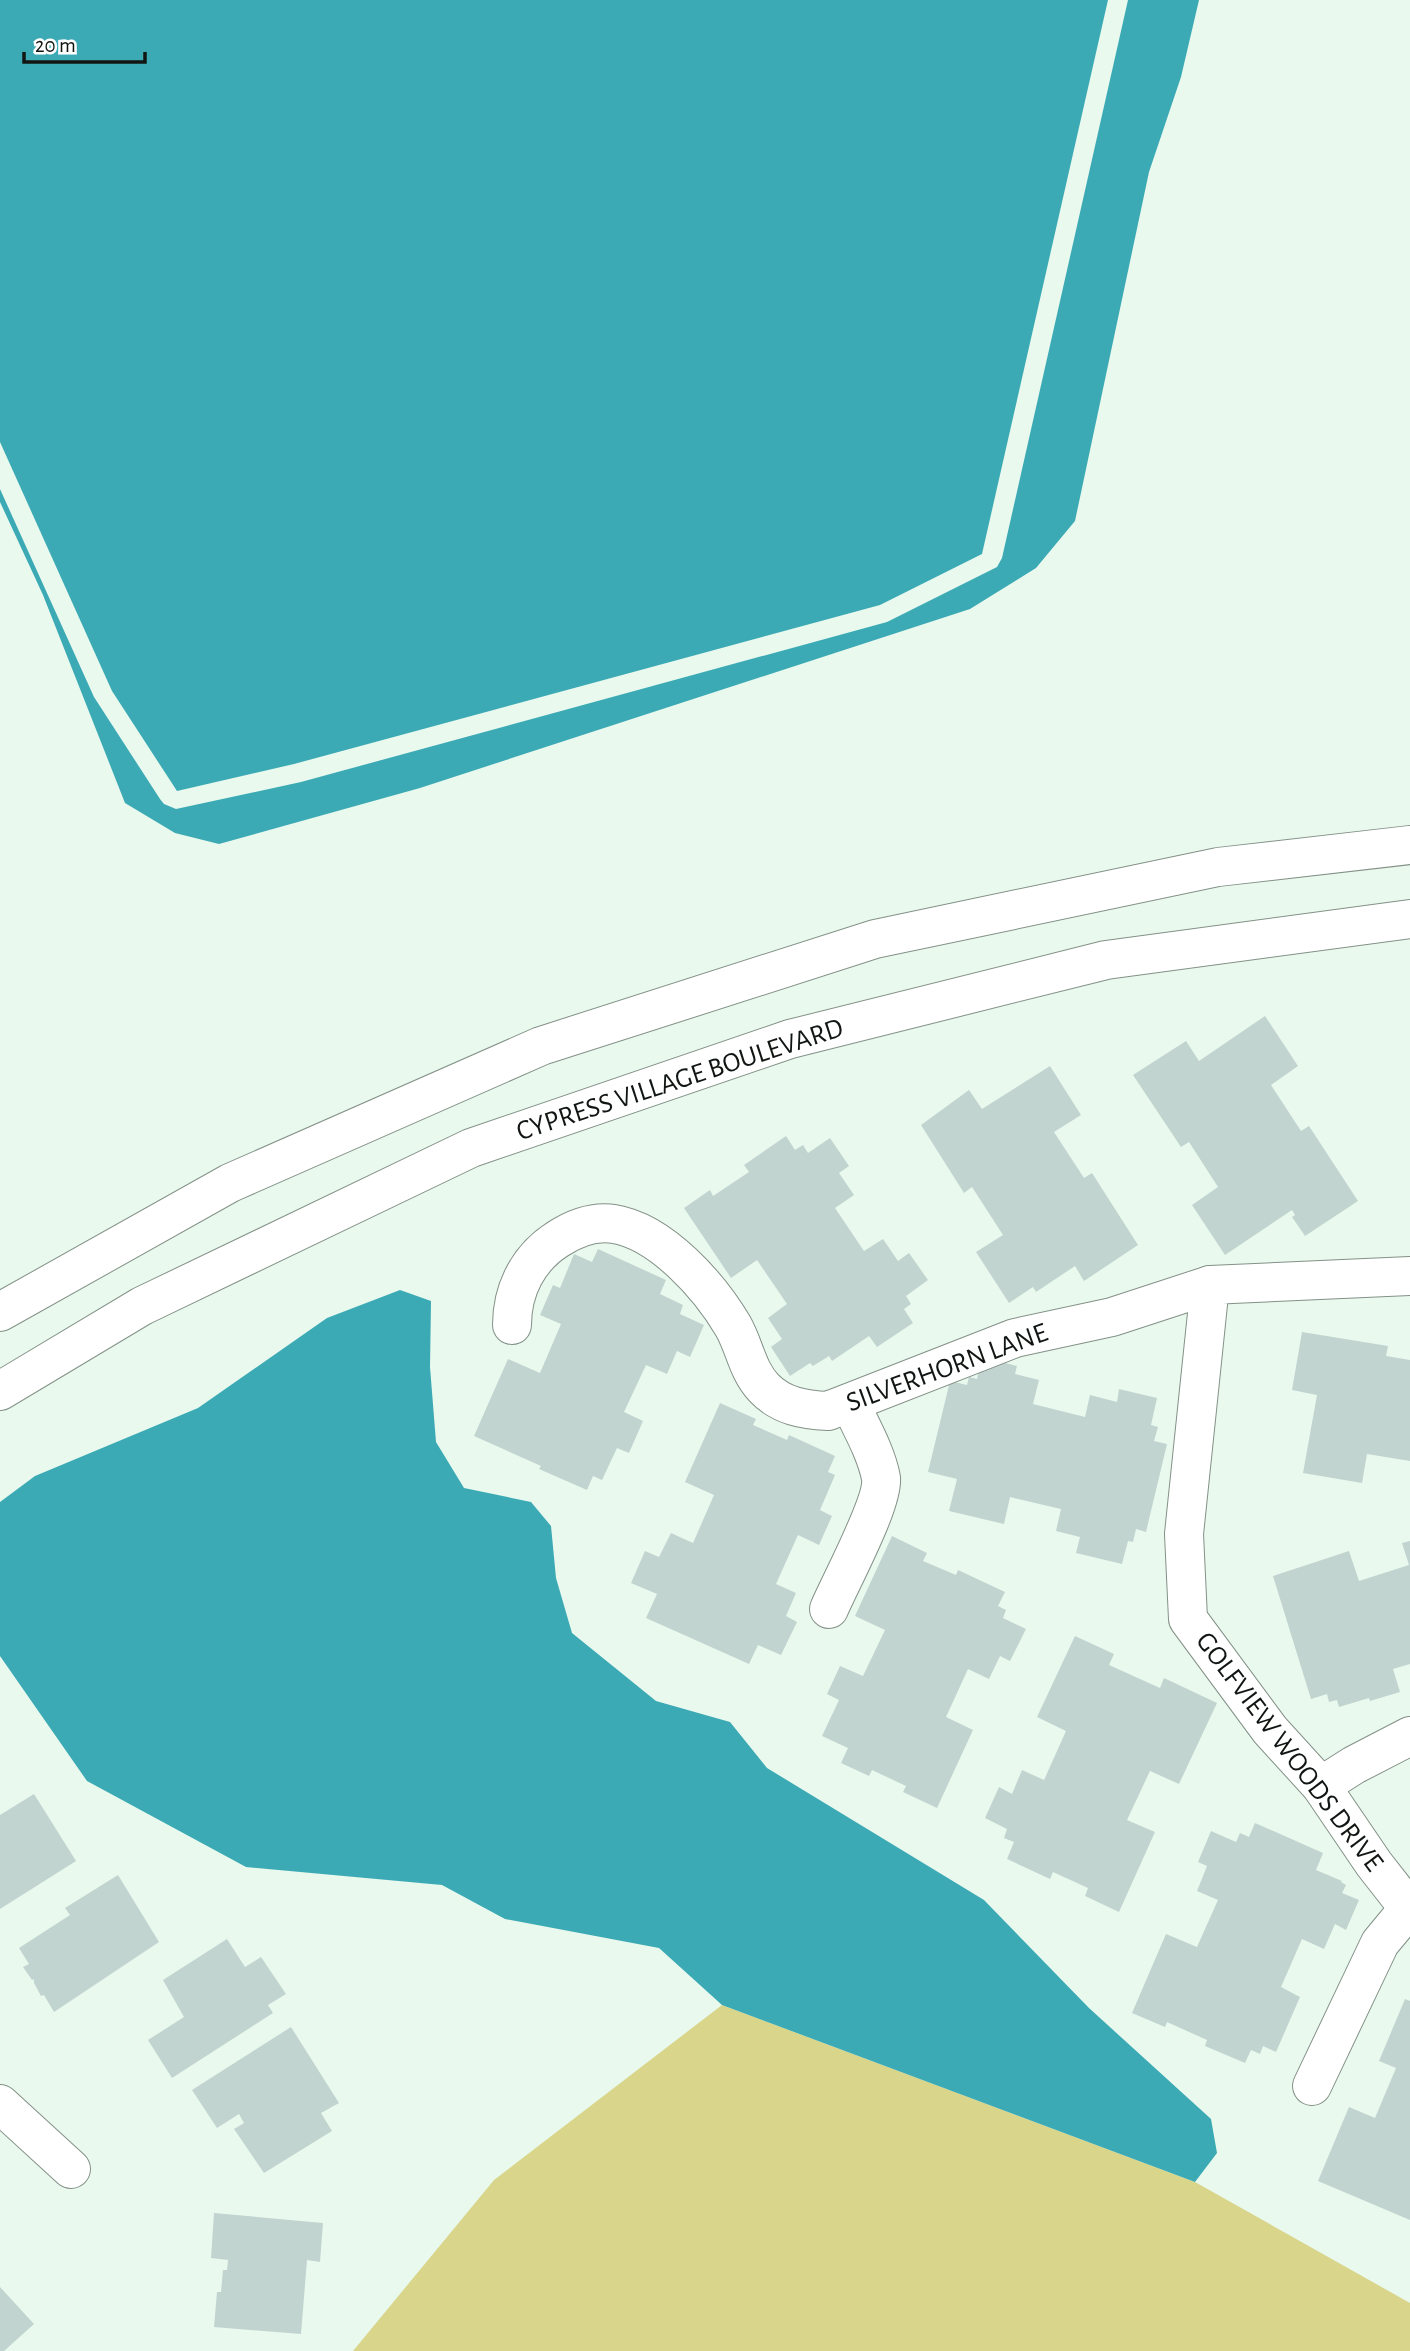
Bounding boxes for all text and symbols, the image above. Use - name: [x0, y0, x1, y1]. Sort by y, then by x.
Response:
- scale bar: [24, 21, 145, 65]
- text: 20 m: [35, 35, 76, 56]
- street label: CYPRESS VILLAGE BOULEVARD: [513, 1014, 847, 1146]
- street label: SILVERHORN LANE: [843, 1319, 1051, 1417]
- street label: GOLFVIEW WOODS DRIVE: [1190, 1627, 1388, 1877]

